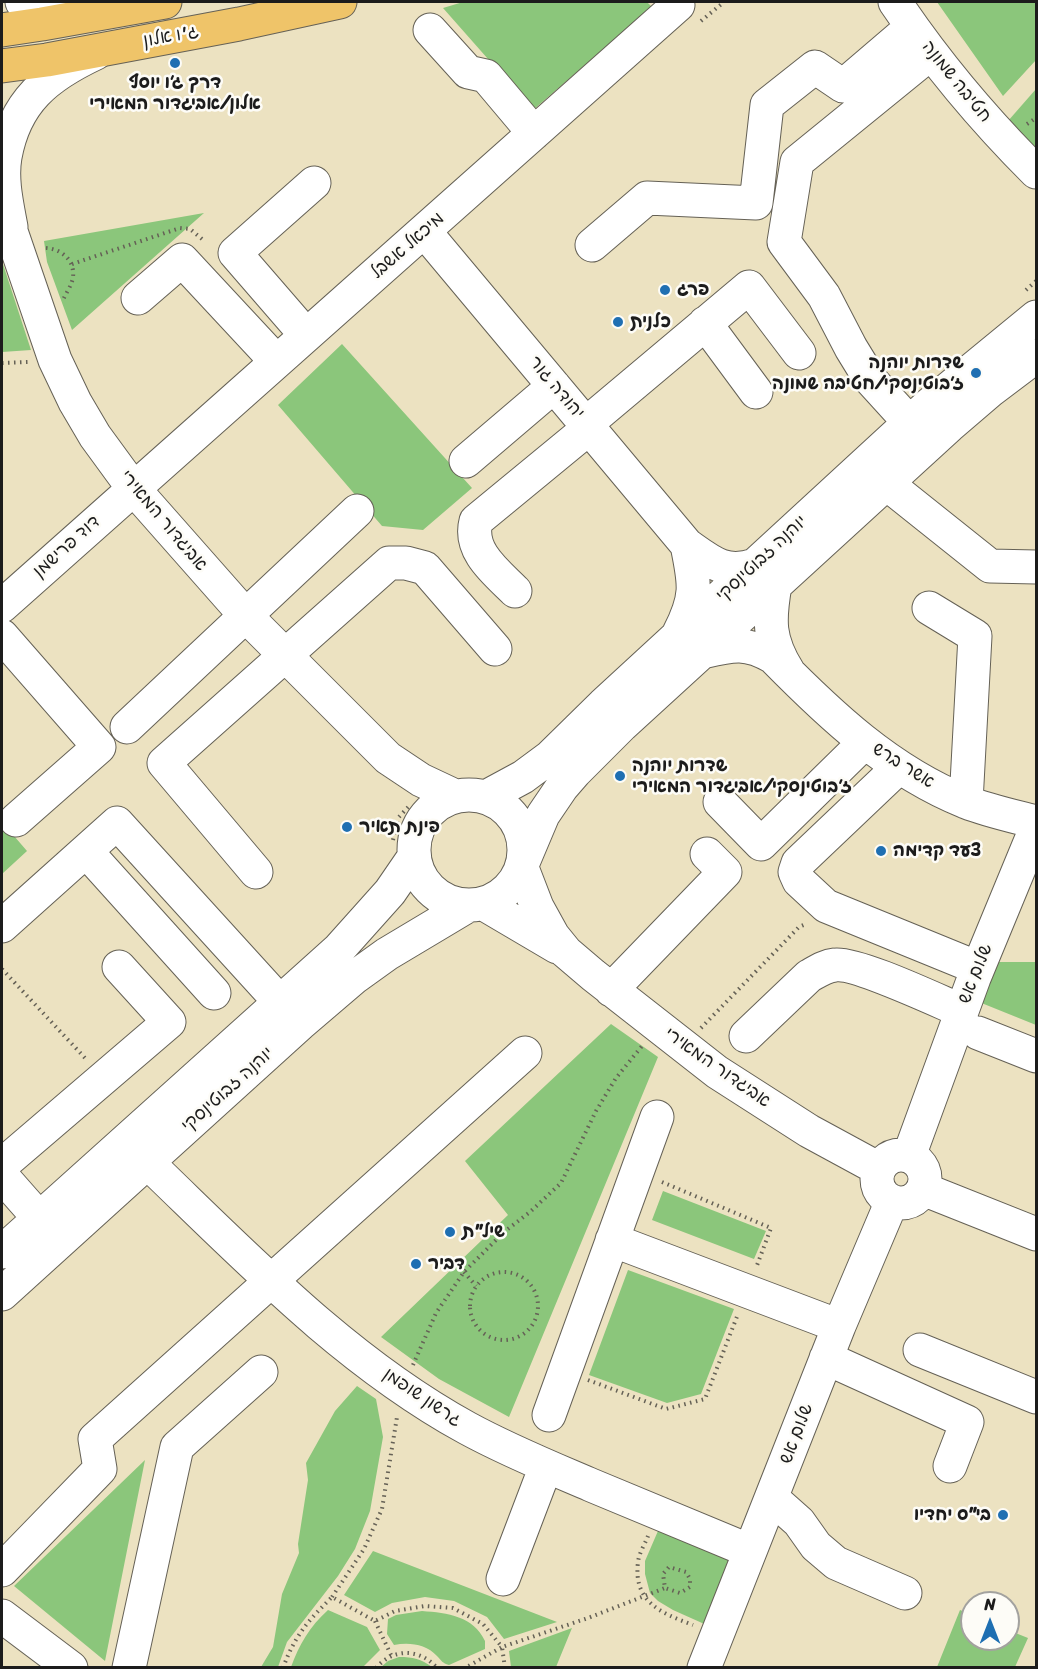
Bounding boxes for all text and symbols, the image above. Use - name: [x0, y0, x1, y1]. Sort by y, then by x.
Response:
- street label: ג'ו אלון: [141, 21, 201, 53]
- street label: חטיבה שמונה: [916, 37, 996, 127]
- marker: דרך ג׳ו יוסף אלון/אביגדור המאירי: [168, 56, 182, 70]
- place label: דרך ג׳ו יוסף אלון/אביגדור המאירי: [89, 72, 261, 115]
- street label: מיכאל אשבל: [367, 208, 449, 284]
- place label: פרג: [677, 279, 709, 301]
- marker: פרג: [658, 283, 672, 297]
- place label: כלנית: [630, 311, 671, 333]
- marker: כלנית: [611, 315, 625, 329]
- street label: יהודה גור: [524, 352, 588, 424]
- place label: שדרות יוהנה ז׳בוטינסקי/חטיבה שמונה: [772, 352, 964, 394]
- marker: שדרות יוהנה ז׳בוטינסקי/חטיבה שמונה: [969, 366, 983, 380]
- street label: אביגדור המאירי: [115, 466, 211, 576]
- street label: דוד פרישמן: [29, 511, 105, 583]
- street label: יוהנה זבוטינסקי: [712, 511, 812, 607]
- street label: אשר ברש: [868, 739, 938, 793]
- place label: שדרות יוהנה ז׳בוטינסקי/אביגדור המאירי: [632, 755, 852, 798]
- marker: שדרות יוהנה ז׳בוטינסקי/אביגדור המאירי: [613, 769, 627, 783]
- place label: פינת תאיר: [359, 816, 440, 838]
- marker: פינת תאיר: [340, 820, 354, 834]
- place label: צעד קדימה: [893, 840, 981, 862]
- marker: צעד קדימה: [874, 844, 888, 858]
- street label: שלום אש: [954, 941, 998, 1007]
- street label: אביגדור המאירי: [660, 1023, 774, 1113]
- street label: יוהנה זבוטינסקי: [178, 1043, 278, 1137]
- place label: שיל"ת: [462, 1221, 505, 1243]
- marker: שיל"ת: [443, 1225, 457, 1239]
- place label: דביר: [428, 1253, 465, 1275]
- marker: דביר: [409, 1257, 423, 1271]
- street label: גרשון שופמן: [379, 1364, 465, 1432]
- street label: שלום אש: [776, 1401, 818, 1467]
- place label: בי"ס יחדיו: [914, 1504, 991, 1526]
- marker: בי"ס יחדיו: [996, 1508, 1010, 1522]
- text: N: [984, 1590, 996, 1619]
- north arrow: [960, 1591, 1020, 1651]

